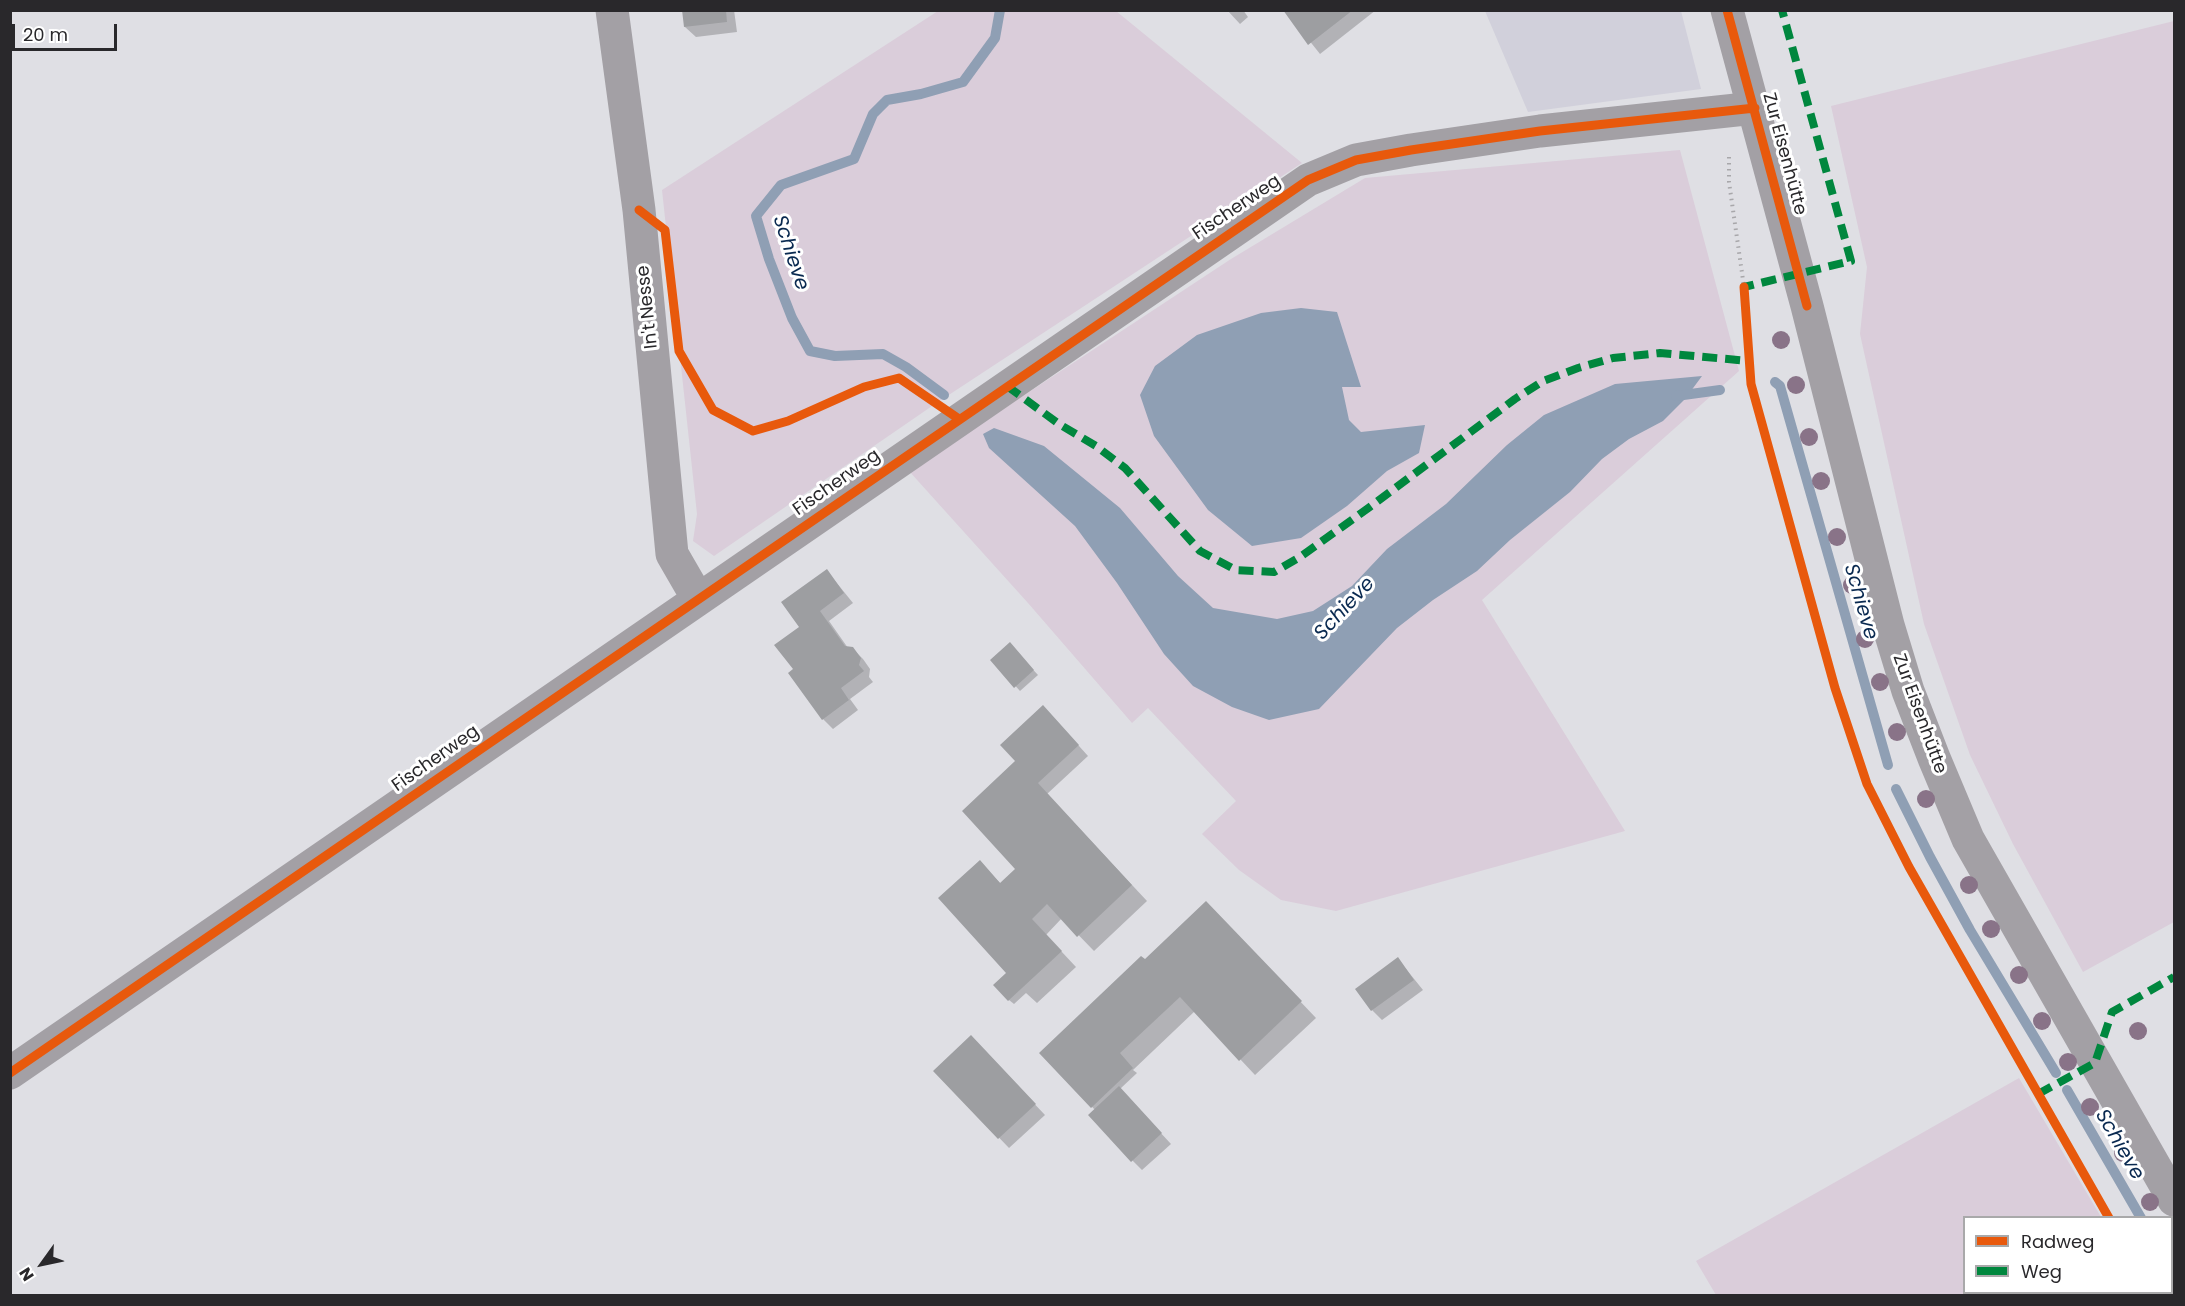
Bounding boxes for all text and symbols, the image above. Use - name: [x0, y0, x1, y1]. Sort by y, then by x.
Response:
- scale bar: [15, 12, 120, 50]
- text: 20 m: [23, 22, 68, 47]
- street label: Zur Eisenhütte: [1757, 90, 1811, 218]
- street label: Fischerweg: [1189, 171, 1285, 245]
- water label: Schieve: [767, 212, 813, 294]
- street label: In't Nesse: [633, 264, 663, 350]
- street label: Fischerweg: [789, 445, 885, 521]
- water label: Schieve: [1838, 561, 1882, 643]
- water label: Schieve: [1310, 572, 1380, 646]
- street label: Zur Eisenhütte: [1887, 651, 1951, 777]
- street label: Fischerweg: [388, 721, 484, 797]
- water label: Schieve: [2089, 1105, 2149, 1185]
- legend: [1963, 1216, 2173, 1294]
- text: Radweg: [2021, 1229, 2094, 1254]
- north arrow: [12, 1234, 72, 1294]
- text: Weg: [2021, 1259, 2062, 1284]
- text: N: [14, 1263, 39, 1285]

